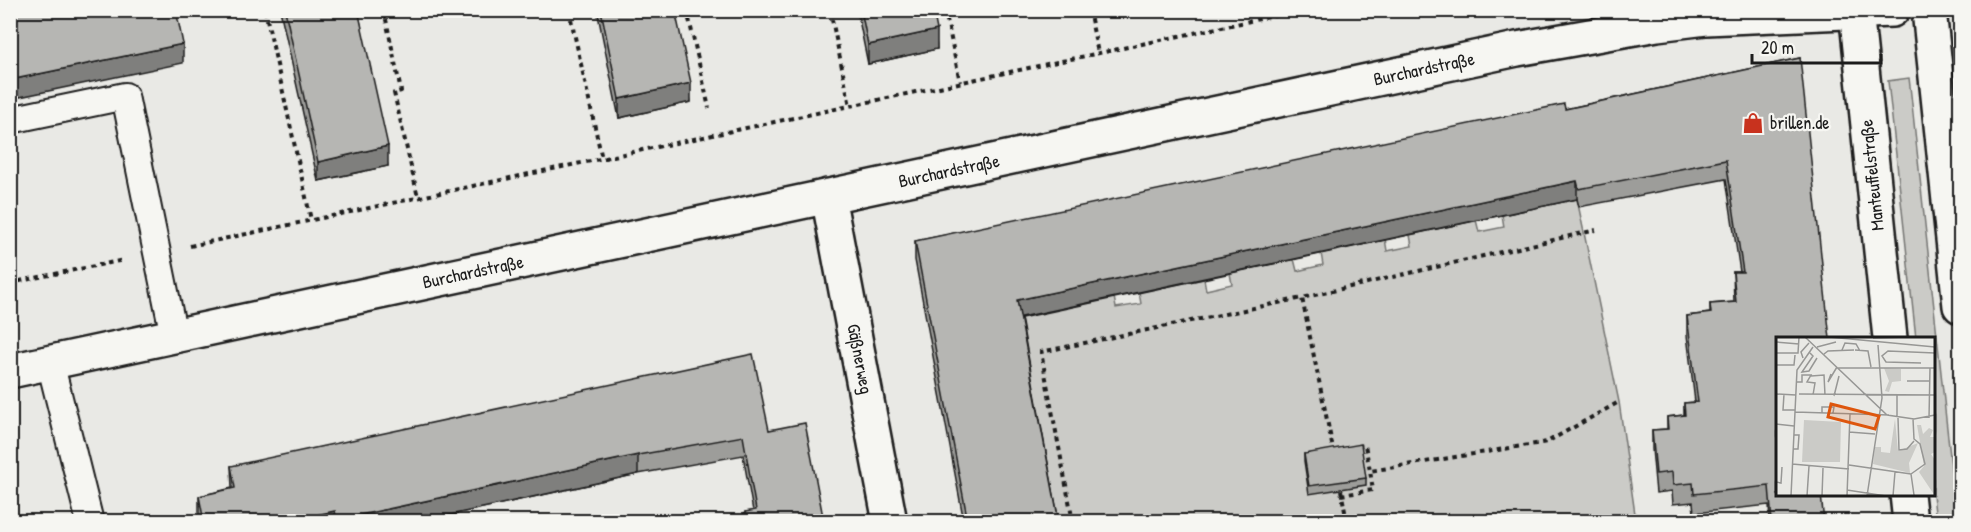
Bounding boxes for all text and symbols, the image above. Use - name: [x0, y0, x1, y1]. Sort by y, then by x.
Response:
- scale bar: [1752, 27, 1881, 65]
- text: 20 m: [1761, 35, 1794, 60]
- street label: Burchardstraße: [1371, 46, 1477, 91]
- place label: brillen.de: [1770, 110, 1829, 135]
- shop icon: brillen.de: [1741, 111, 1765, 135]
- street label: Manteuffelstraße: [1853, 118, 1890, 232]
- street label: Burchardstraße: [896, 148, 1002, 193]
- street label: Burchardstraße: [420, 249, 526, 294]
- street label: Gäßnerweg: [841, 322, 880, 396]
- inset map: [1776, 337, 1935, 496]

